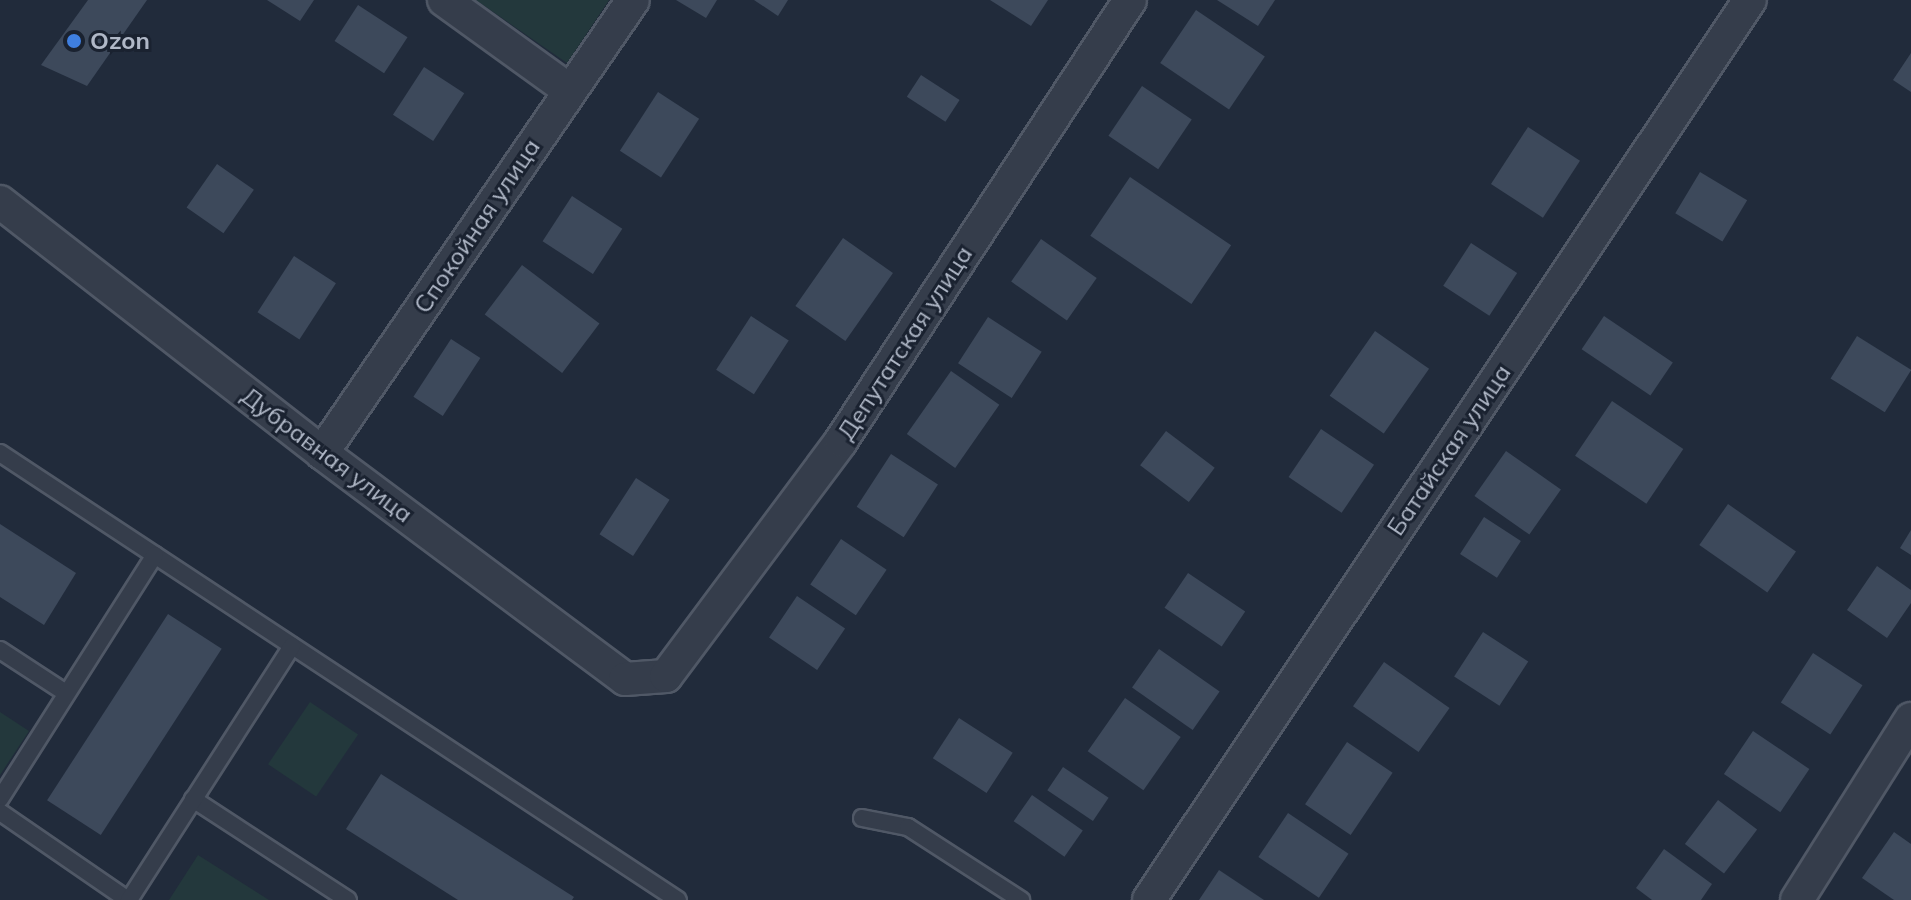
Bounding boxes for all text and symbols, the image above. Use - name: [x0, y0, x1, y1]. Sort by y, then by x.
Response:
- place label: Ozon: [90, 27, 150, 55]
- marker: Ozon: [65, 32, 83, 50]
- street label: Спокойная улица: [408, 133, 546, 319]
- street label: Депутатская улица: [832, 241, 978, 445]
- street label: Батайская улица: [1381, 359, 1517, 541]
- street label: Дубравная улица: [236, 381, 418, 529]

